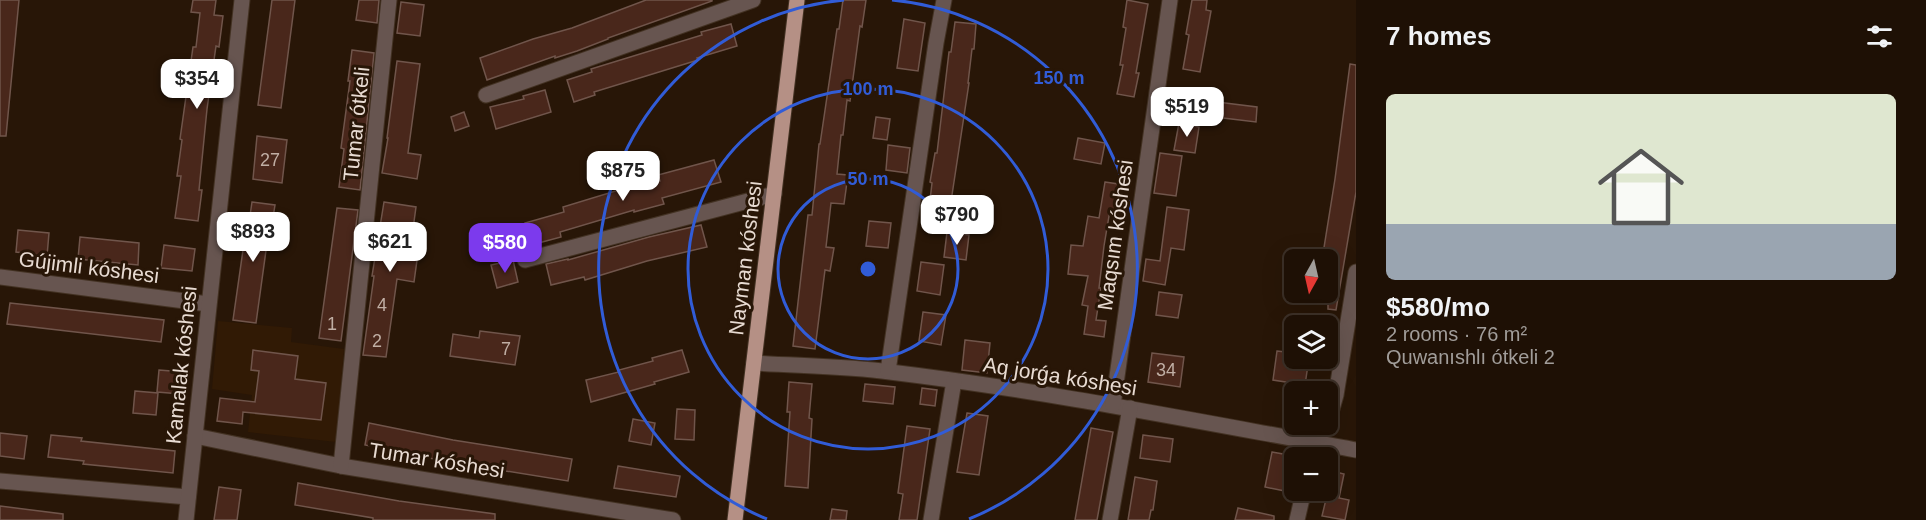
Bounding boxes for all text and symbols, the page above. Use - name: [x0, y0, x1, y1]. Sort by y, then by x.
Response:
- icon: filters: [1863, 20, 1896, 53]
- text: 7 homes: [1386, 21, 1492, 51]
- pin: $354: [161, 59, 233, 110]
- street label: Tumar ótkeli: [339, 66, 373, 182]
- text: $354: [175, 67, 219, 89]
- text: 150 m: [1033, 68, 1085, 88]
- text: 100 m: [842, 79, 894, 99]
- pin: $519: [1151, 87, 1223, 138]
- text: $519: [1165, 95, 1209, 117]
- icon: home: [1587, 133, 1695, 241]
- house number: 27: [260, 150, 280, 170]
- pin: $875: [587, 151, 659, 202]
- street label: Maqsım kóshesi: [1093, 158, 1137, 312]
- text: $875: [601, 159, 645, 181]
- text: 50 m: [847, 169, 889, 189]
- street label: Nayman kóshesi: [724, 180, 766, 336]
- pin: $790: [921, 195, 993, 246]
- text: $790: [935, 203, 979, 225]
- pin: $893: [217, 212, 289, 263]
- text: $893: [231, 220, 275, 242]
- pin: $621: [354, 222, 426, 273]
- pin: $580: [469, 223, 541, 274]
- text: $621: [368, 230, 412, 252]
- text: $580: [483, 231, 527, 253]
- street label: Gújimli kóshesi: [18, 247, 160, 287]
- north arrow: [1284, 249, 1338, 303]
- map controls: [1284, 249, 1338, 501]
- centre of rings: [858, 259, 878, 279]
- street label: Kamalak kóshesi: [161, 285, 201, 445]
- text: $580/mo: [1386, 292, 1490, 322]
- house number: 4: [377, 295, 387, 315]
- house number: 1: [327, 314, 337, 334]
- button: layers: [1284, 315, 1338, 369]
- text: 2 rooms · 76 m²: [1386, 323, 1527, 345]
- house number: 2: [372, 331, 382, 351]
- house number: 7: [501, 339, 511, 359]
- text: Quwanıshlı ótkeli 2: [1386, 346, 1555, 368]
- street label: Aq jorǵa kóshesi: [982, 352, 1138, 400]
- house number: 34: [1156, 360, 1176, 380]
- button: +: [1284, 381, 1338, 435]
- street label: Tumar kóshesi: [368, 438, 506, 482]
- button: −: [1284, 447, 1338, 501]

